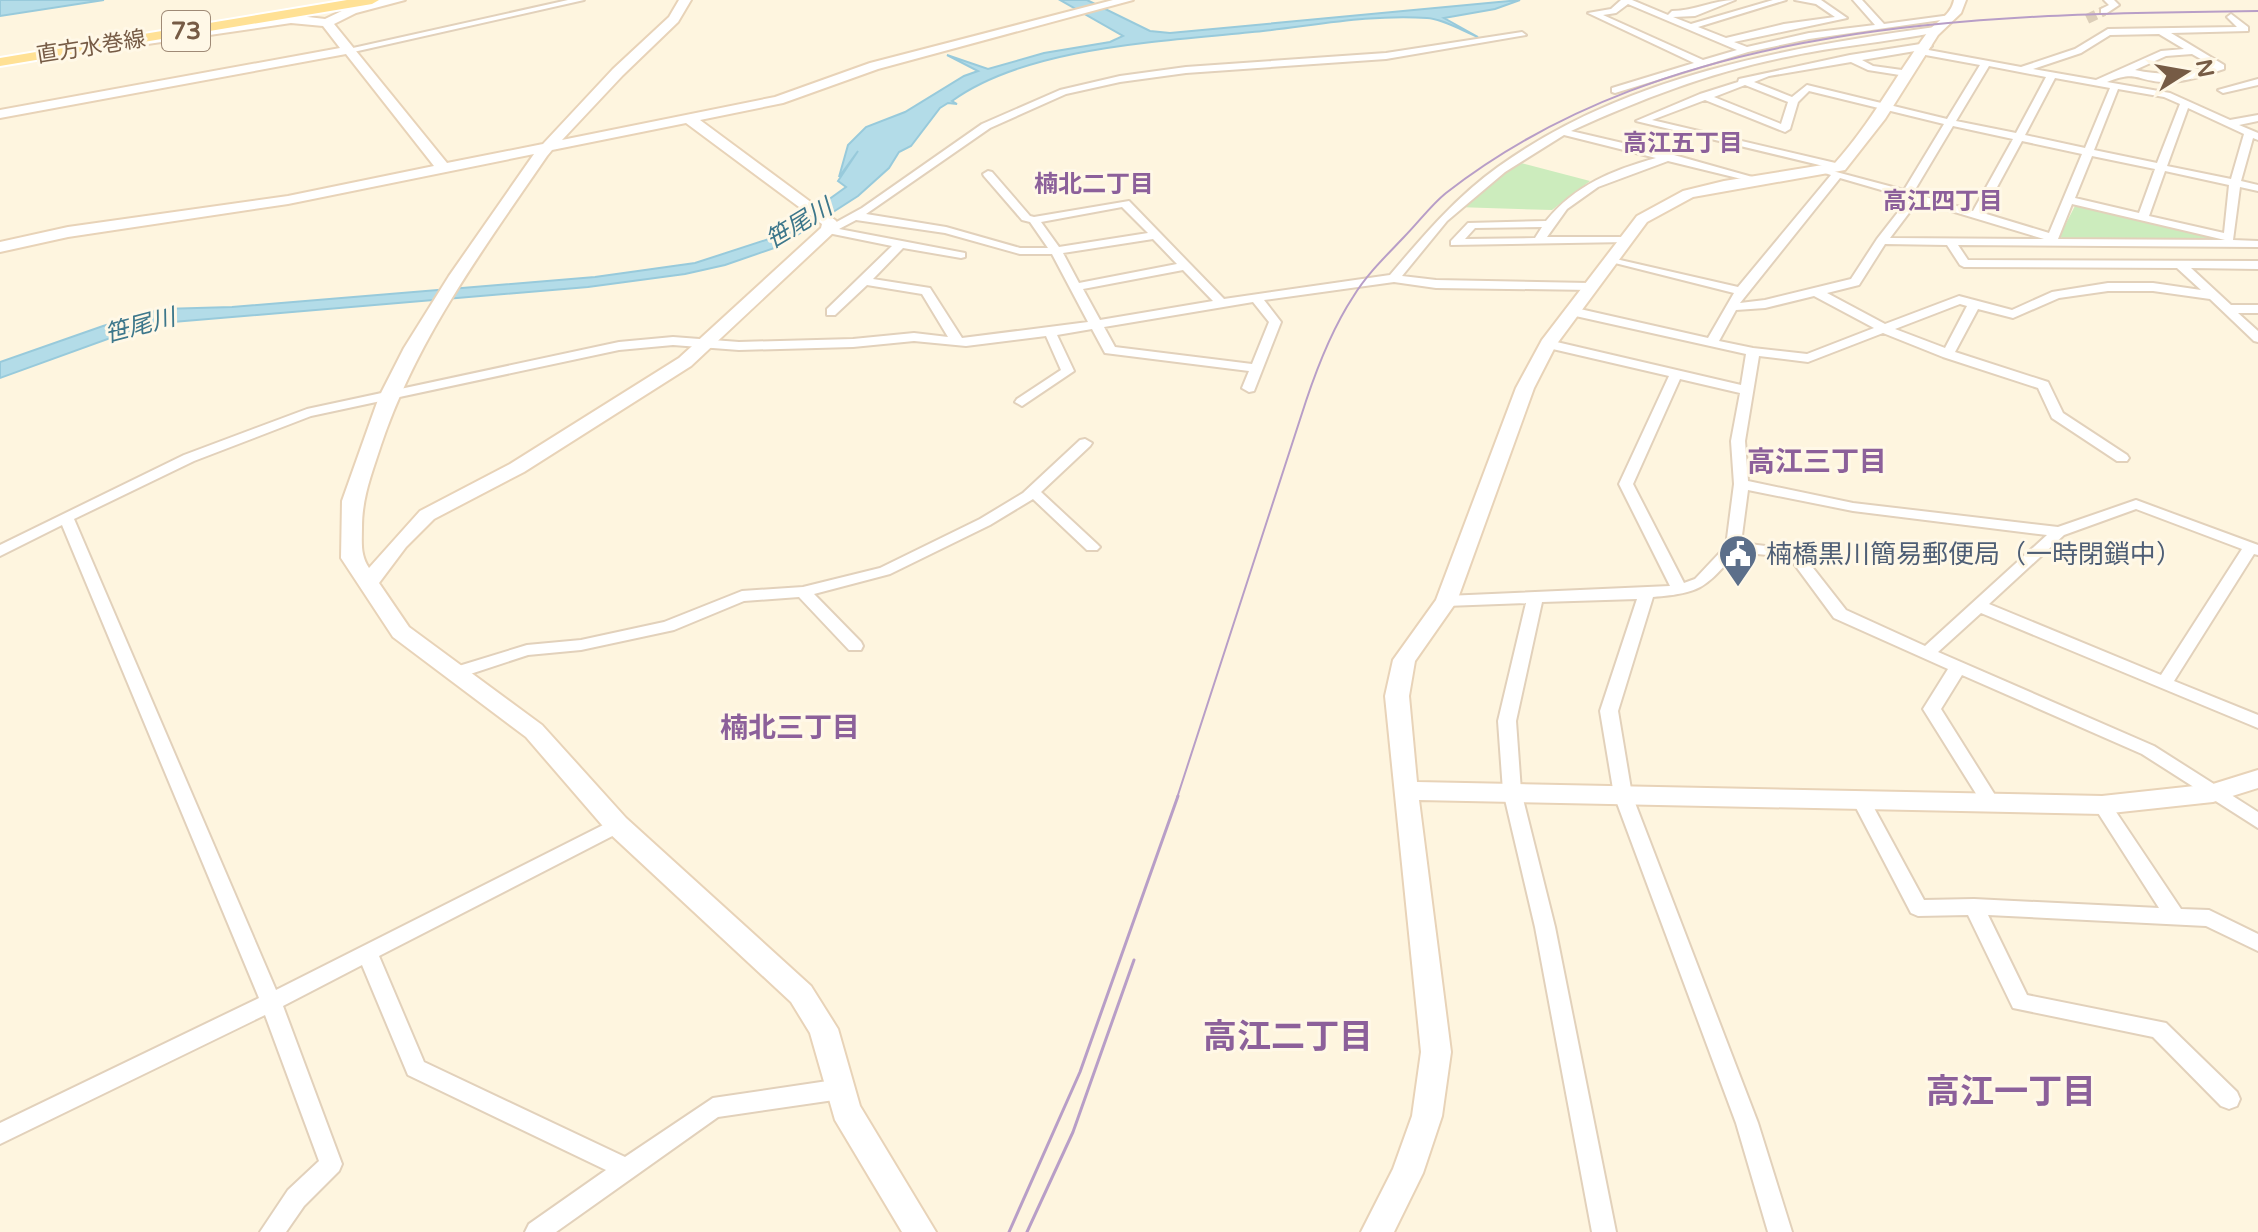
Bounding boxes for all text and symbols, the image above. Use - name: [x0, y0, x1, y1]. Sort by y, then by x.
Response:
- road number: 73: [162, 11, 210, 51]
- street label: 直方水巻線: [35, 26, 147, 68]
- north arrow: [2146, 32, 2226, 112]
- text: N: [2190, 57, 2219, 80]
- district label: 高江五丁目: [1623, 129, 1743, 158]
- district label: 楠北二丁目: [1034, 170, 1154, 199]
- district label: 高江四丁目: [1883, 187, 2003, 216]
- water label: 笹尾川: [761, 191, 840, 255]
- water label: 笹尾川: [101, 302, 181, 349]
- district label: 高江三丁目: [1747, 445, 1887, 479]
- public building icon: 楠橋黒川簡易郵便局（一時閉鎖中）: [1717, 533, 1759, 588]
- place label: 楠橋黒川簡易郵便局（一時閉鎖中）: [1766, 539, 2182, 570]
- district label: 楠北三丁目: [720, 711, 860, 745]
- district label: 高江二丁目: [1203, 1017, 1373, 1058]
- district label: 高江一丁目: [1926, 1072, 2096, 1113]

